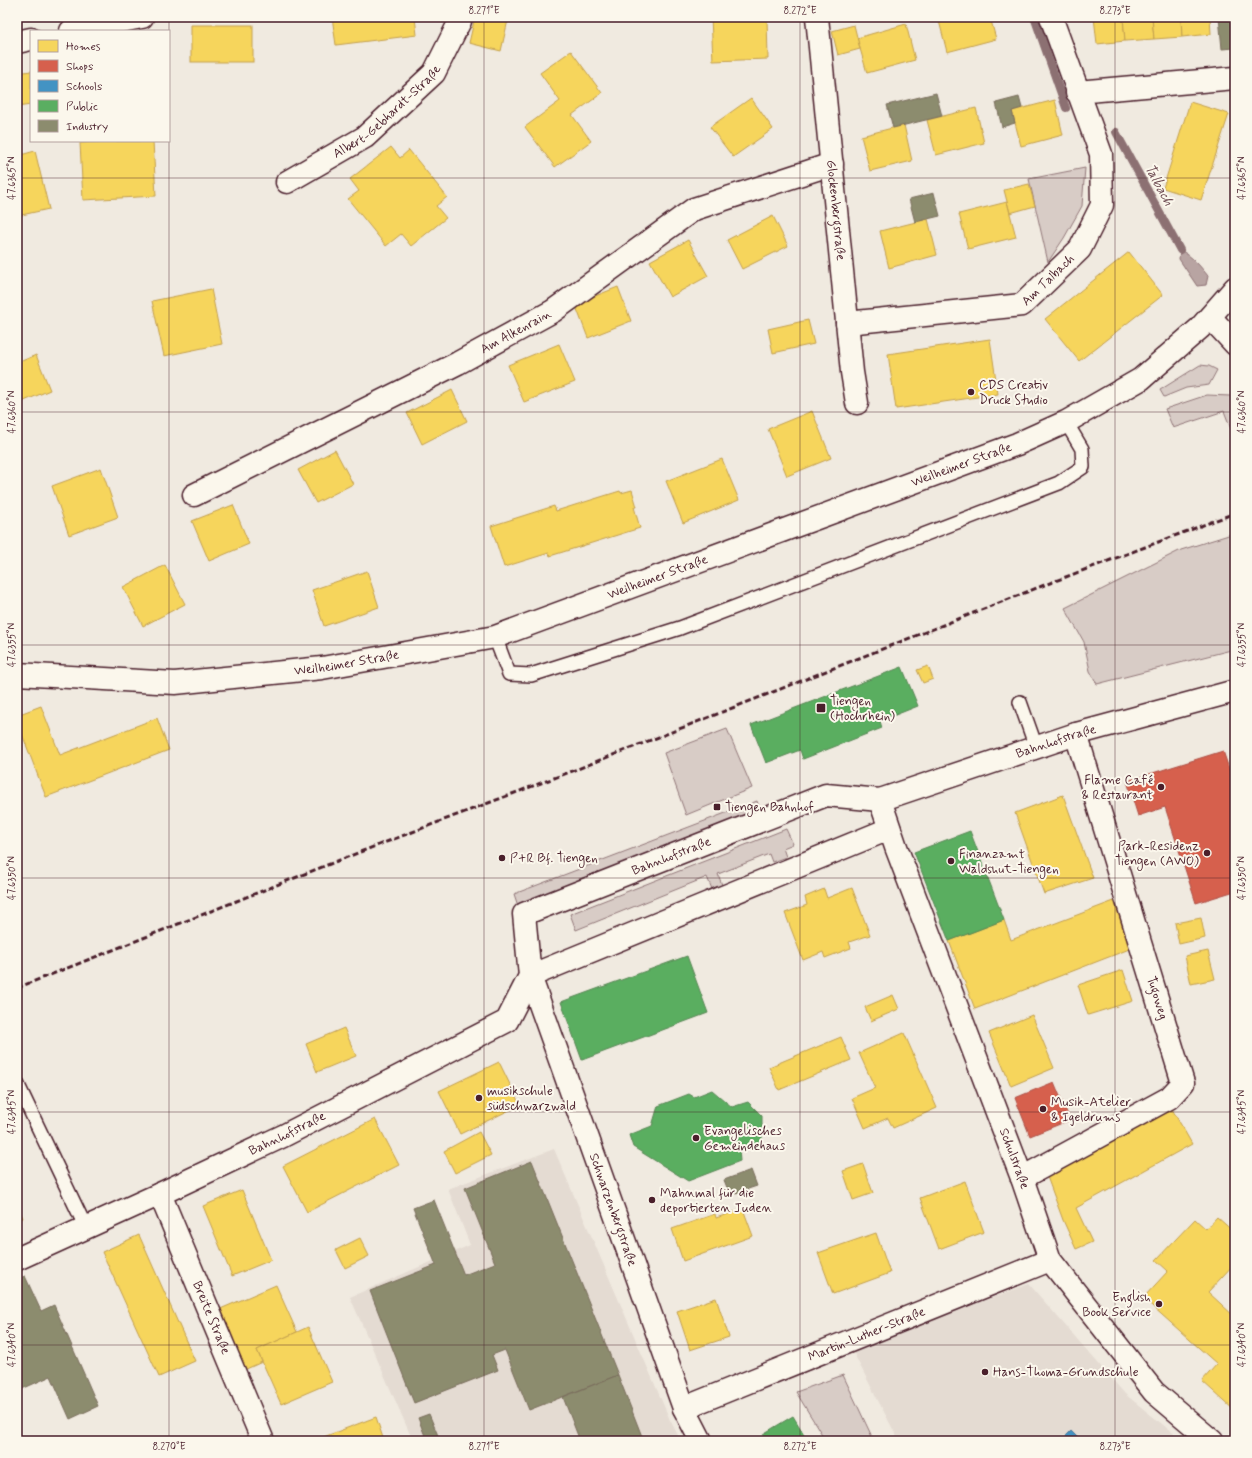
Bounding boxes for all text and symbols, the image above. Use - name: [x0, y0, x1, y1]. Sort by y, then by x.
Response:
- text: 8.271°E: [468, 4, 500, 18]
- text: 8.272°E: [783, 4, 817, 18]
- text: 8.273°E: [1099, 4, 1131, 18]
- legend: [30, 30, 170, 142]
- text: Homes: [66, 39, 101, 55]
- text: Shops: [66, 59, 93, 75]
- street label: Albert-Gebhardt-Straße: [330, 62, 445, 162]
- text: Schools: [66, 79, 102, 95]
- text: Public: [66, 99, 98, 115]
- text: Industry: [66, 119, 108, 135]
- text: 47.6365°N: [5, 156, 19, 200]
- text: 47.6365°N: [1235, 156, 1249, 200]
- street label: Glockenbergstraße: [823, 159, 849, 261]
- water label: Talbach: [1141, 161, 1178, 209]
- street label: Am Talbach: [1018, 250, 1078, 309]
- street label: Am Alkenrain: [477, 305, 554, 358]
- place label: CDS Creativ Druck Studio: [979, 377, 1048, 409]
- marker: CDS Creativ Druck Studio: [966, 387, 976, 397]
- text: 47.6360°N: [5, 390, 19, 433]
- text: 47.6360°N: [1235, 390, 1249, 433]
- street label: Weilheimer Straße: [909, 438, 1014, 491]
- street label: Weilheimer Straße: [605, 551, 710, 603]
- text: 47.6355°N: [5, 623, 19, 667]
- text: 47.6355°N: [1235, 623, 1249, 667]
- street label: Weilheimer Straße: [293, 646, 400, 679]
- place label: Tiengen (Hochrhein): [830, 693, 895, 725]
- marker: Tiengen (Hochrhein): [815, 702, 827, 714]
- street label: Bahnhofstraße: [1013, 720, 1098, 762]
- place label: Flame Café & Restaurant: [1082, 772, 1153, 804]
- marker: Flame Café & Restaurant: [1156, 782, 1166, 792]
- place label: Tiengen Bahnhof: [725, 799, 814, 817]
- marker: Tiengen Bahnhof: [712, 802, 722, 812]
- street label: Bahnhofstraße: [629, 833, 713, 879]
- place label: Park-Residenz Tiengen (AWO): [1115, 838, 1199, 871]
- place label: Finanzamt Waldshut-Tiengen: [959, 846, 1059, 879]
- marker: Park-Residenz Tiengen (AWO): [1202, 848, 1212, 858]
- place label: P+R Bf. Tiengen: [510, 850, 598, 868]
- marker: P+R Bf. Tiengen: [497, 853, 507, 863]
- text: 47.6350°N: [5, 856, 19, 900]
- marker: Finanzamt Waldshut-Tiengen: [946, 856, 956, 866]
- text: 47.6350°N: [1235, 856, 1249, 900]
- street label: Tugoweg: [1140, 974, 1172, 1022]
- place label: musikschule südschwarzwald: [487, 1083, 576, 1115]
- text: 47.6345°N: [5, 1089, 19, 1134]
- text: 47.6345°N: [1235, 1089, 1249, 1134]
- marker: musikschule südschwarzwald: [474, 1093, 484, 1103]
- place label: Musik-Atelier & Igeldrums: [1051, 1094, 1132, 1126]
- marker: Musik-Atelier & Igeldrums: [1038, 1104, 1048, 1114]
- street label: Bahnhofstraße: [246, 1107, 328, 1159]
- place label: Evangelisches Gemeindehaus: [704, 1123, 785, 1155]
- street label: Schulstraße: [995, 1126, 1034, 1191]
- marker: Evangelisches Gemeindehaus: [691, 1133, 701, 1143]
- street label: Schwarzenbergstraße: [585, 1151, 641, 1268]
- place label: Mahnmal für die deportierten Juden: [660, 1185, 772, 1217]
- marker: Mahnmal für die deportierten Juden: [647, 1195, 657, 1205]
- street label: Breite Straße: [189, 1278, 234, 1357]
- place label: English Book Service: [1082, 1289, 1151, 1321]
- marker: English Book Service: [1154, 1299, 1164, 1309]
- street label: Martin-Luther-Straße: [806, 1303, 928, 1365]
- text: 47.6340°N: [5, 1323, 19, 1367]
- text: 47.6340°N: [1235, 1323, 1249, 1367]
- place label: Hans-Thoma-Grundschule: [993, 1364, 1139, 1381]
- marker: Hans-Thoma-Grundschule: [980, 1367, 990, 1377]
- text: 8.270°E: [152, 1440, 186, 1454]
- text: 8.271°E: [468, 1440, 500, 1454]
- text: 8.272°E: [783, 1440, 817, 1454]
- text: 8.273°E: [1099, 1440, 1131, 1454]

